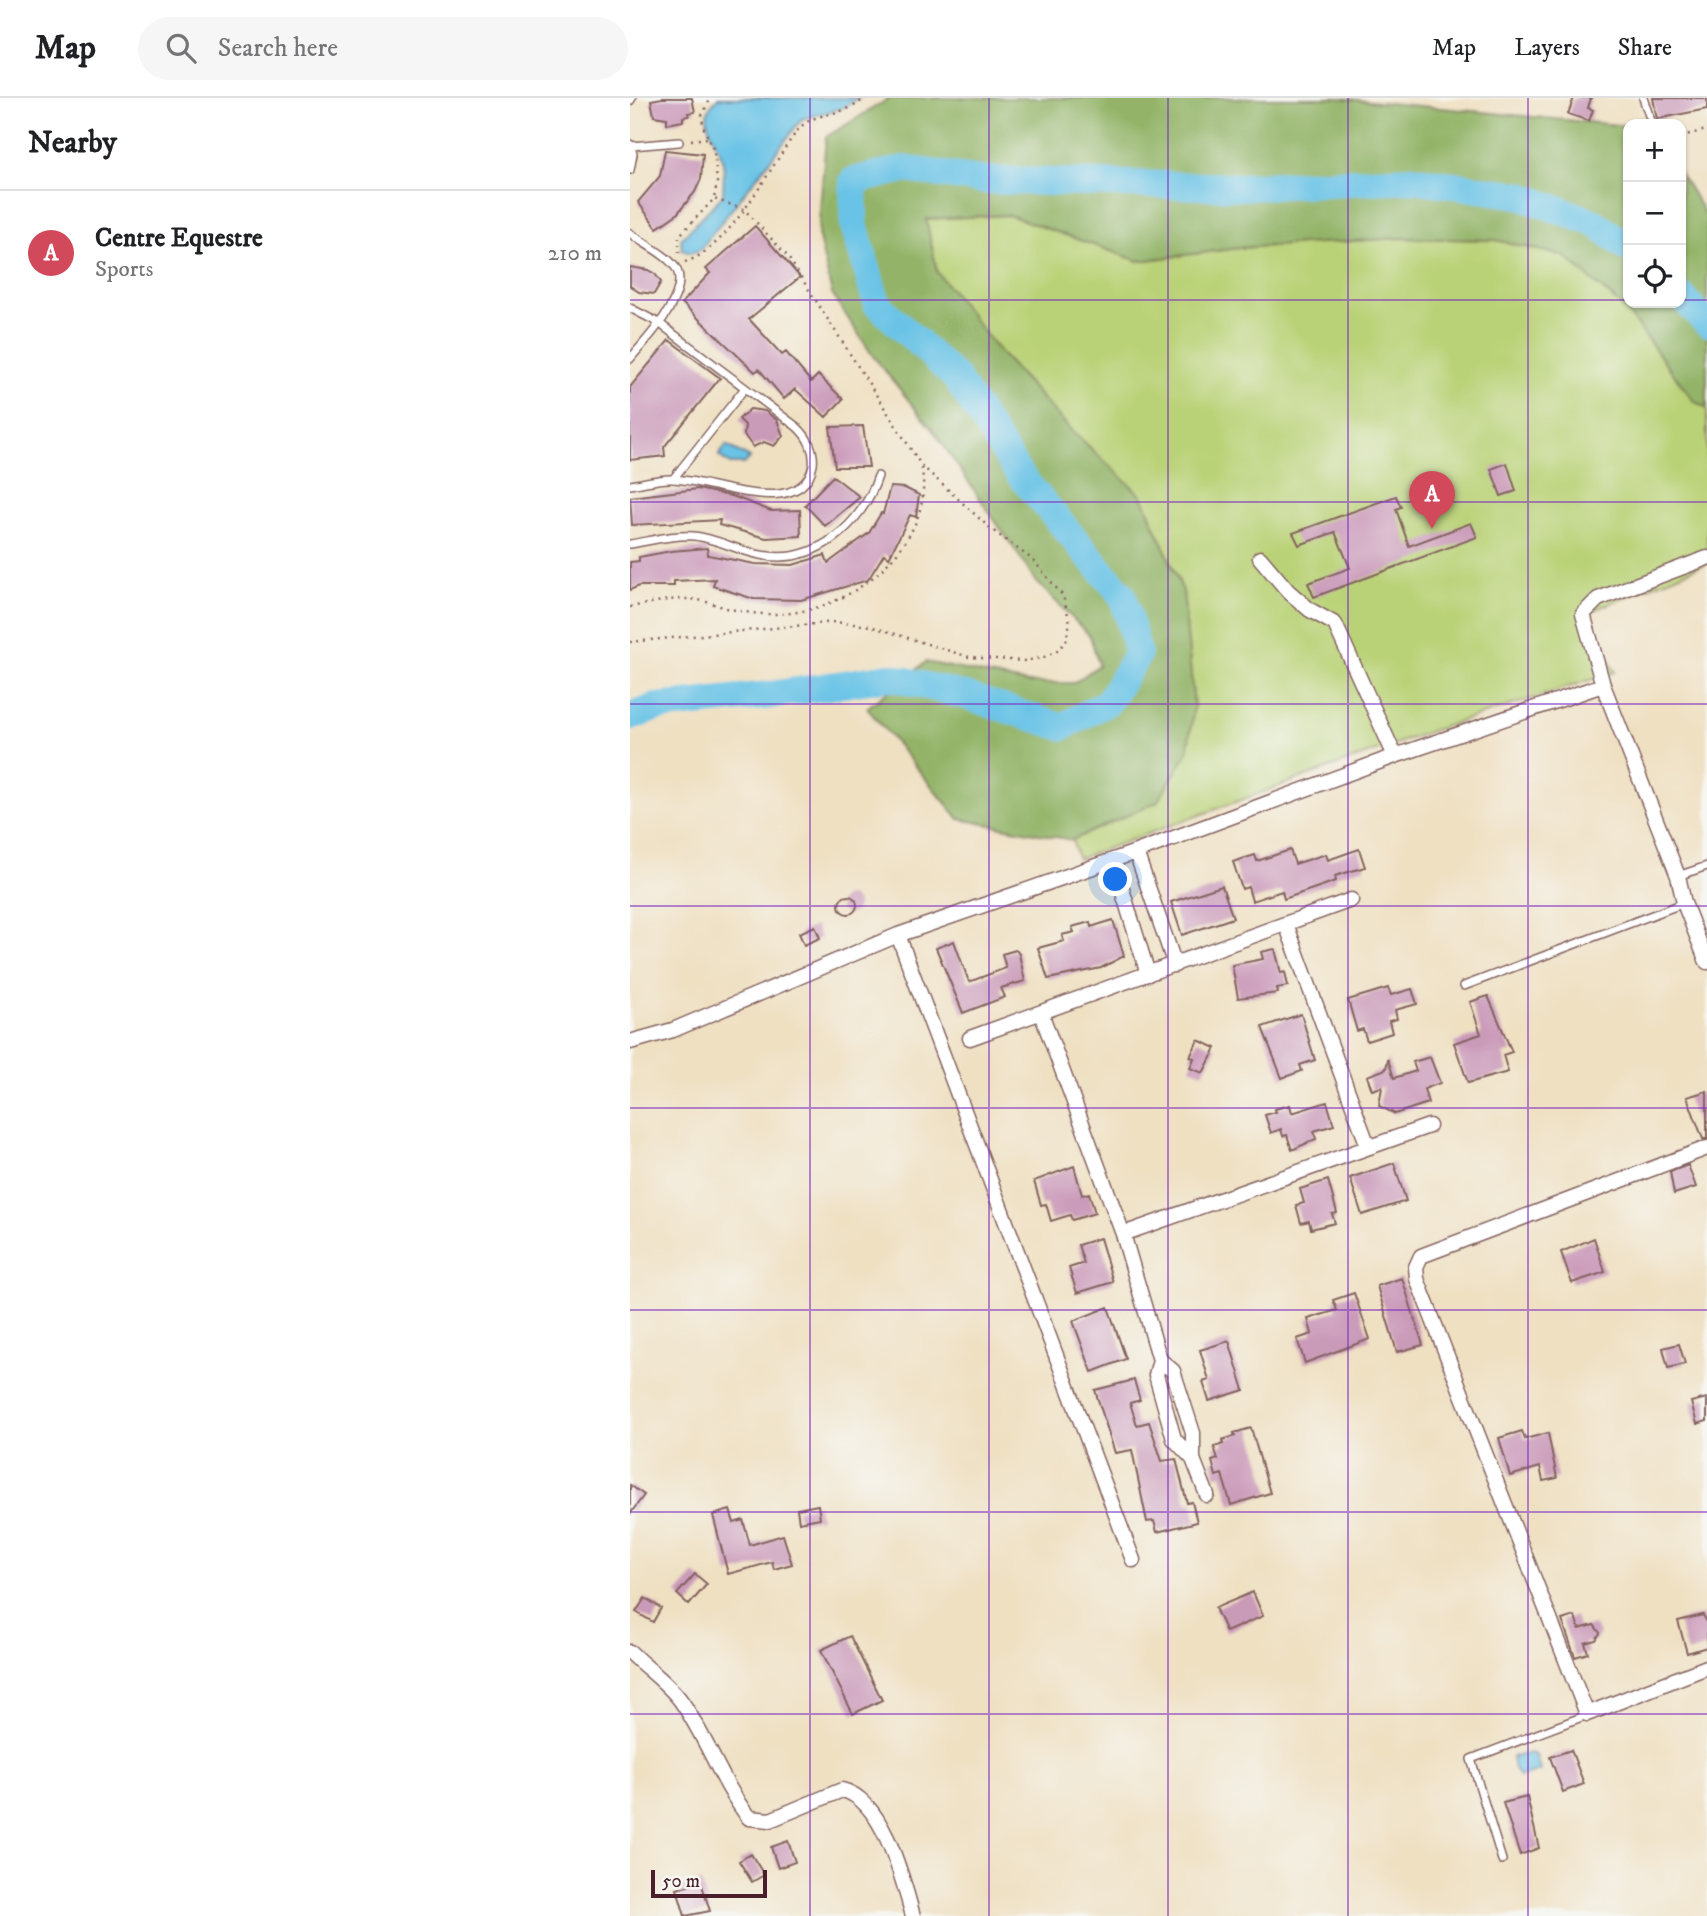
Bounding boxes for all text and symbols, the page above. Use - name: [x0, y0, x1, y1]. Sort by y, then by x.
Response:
- search box: [138, 17, 628, 80]
- text: Map: [35, 28, 96, 69]
- icon: search: [162, 29, 200, 67]
- text: Search here: [218, 32, 338, 65]
- text: Map: [1432, 33, 1476, 63]
- text: Layers: [1514, 33, 1580, 63]
- text: Share: [1618, 33, 1672, 63]
- map controls: [1623, 119, 1686, 308]
- button: +: [1623, 119, 1686, 182]
- text: Nearby: [28, 125, 117, 162]
- button: −: [1623, 182, 1686, 245]
- text: Centre Equestre: [95, 222, 263, 255]
- text: A: [44, 239, 58, 268]
- text: 210 m: [548, 239, 602, 268]
- button: locate: [1623, 245, 1686, 308]
- text: Sports: [95, 255, 153, 284]
- pin: A: [1409, 471, 1455, 529]
- your location: [1098, 862, 1132, 896]
- scale bar: [651, 1867, 766, 1899]
- text: 50 m: [662, 1870, 700, 1893]

